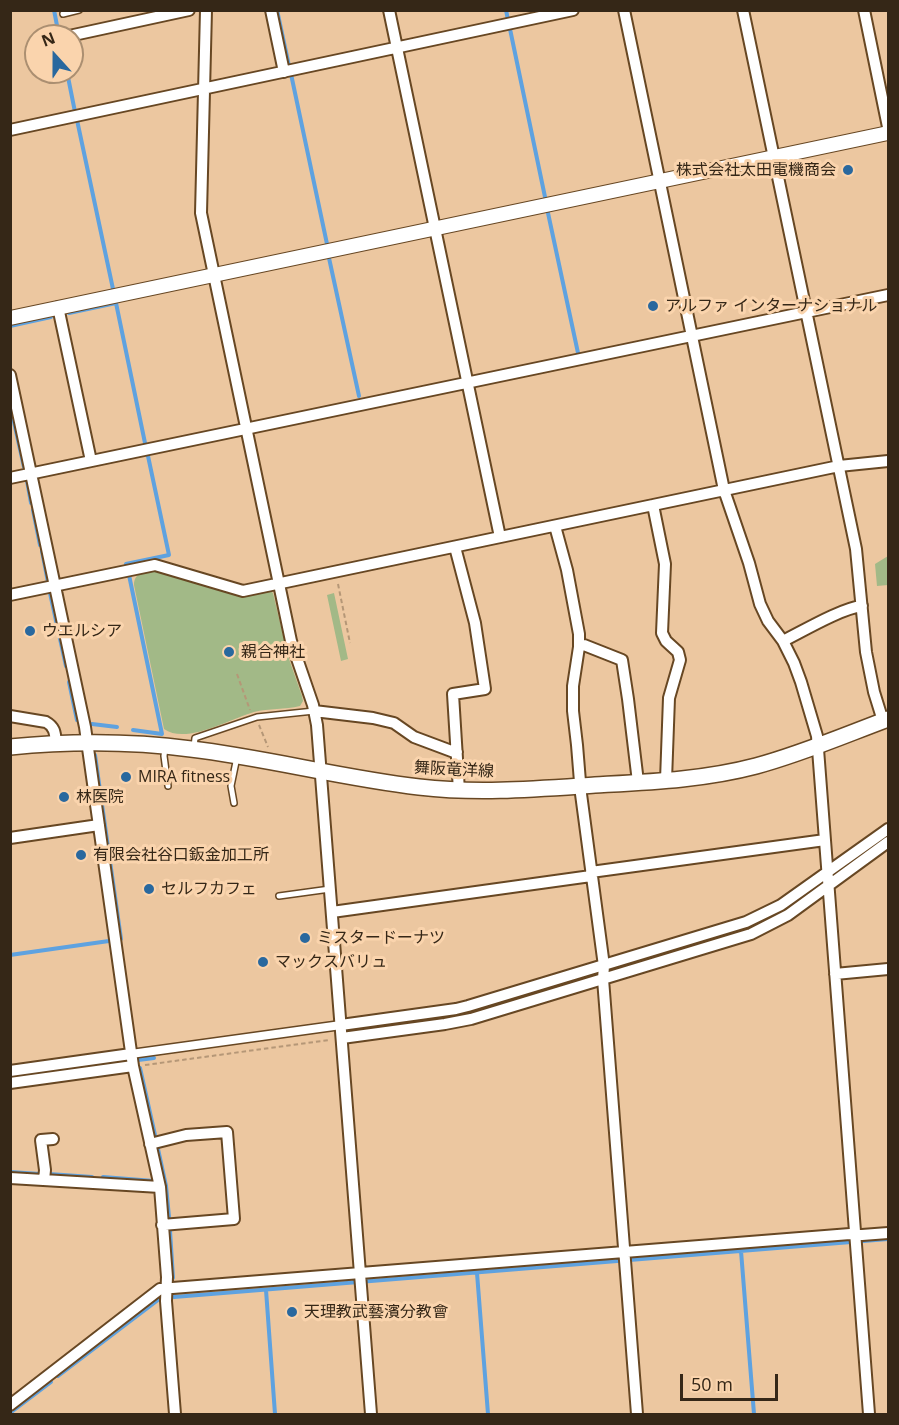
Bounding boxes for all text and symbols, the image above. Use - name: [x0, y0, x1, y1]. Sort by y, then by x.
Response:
- north arrow: [24, 24, 84, 84]
- text: N: [38, 26, 58, 52]
- place label: 株式会社太田電機商会: [676, 160, 836, 180]
- marker: 株式会社太田電機商会: [841, 163, 855, 177]
- place label: アルファ インターナショナル: [665, 296, 877, 316]
- marker: アルファ インターナショナル: [646, 299, 660, 313]
- place label: ウエルシア: [42, 621, 122, 641]
- marker: ウエルシア: [23, 624, 37, 638]
- place label: 親合神社: [241, 642, 305, 662]
- marker: 親合神社: [222, 645, 236, 659]
- street label: 舞阪竜洋線: [414, 758, 494, 782]
- place label: MIRA fitness: [138, 767, 230, 787]
- marker: MIRA fitness: [119, 770, 133, 784]
- place label: 林医院: [76, 787, 124, 807]
- marker: 林医院: [57, 790, 71, 804]
- place label: 有限会社谷口鈑金加工所: [93, 845, 269, 865]
- marker: 有限会社谷口鈑金加工所: [74, 848, 88, 862]
- place label: セルフカフェ: [161, 879, 257, 899]
- marker: セルフカフェ: [142, 882, 156, 896]
- place label: ミスタードーナツ: [317, 928, 445, 948]
- marker: ミスタードーナツ: [298, 931, 312, 945]
- place label: マックスバリュ: [275, 952, 387, 972]
- marker: マックスバリュ: [256, 955, 270, 969]
- place label: 天理教武藝濱分教會: [304, 1302, 448, 1322]
- marker: 天理教武藝濱分教會: [285, 1305, 299, 1319]
- scale bar: [683, 1362, 780, 1400]
- text: 50 m: [691, 1372, 733, 1396]

